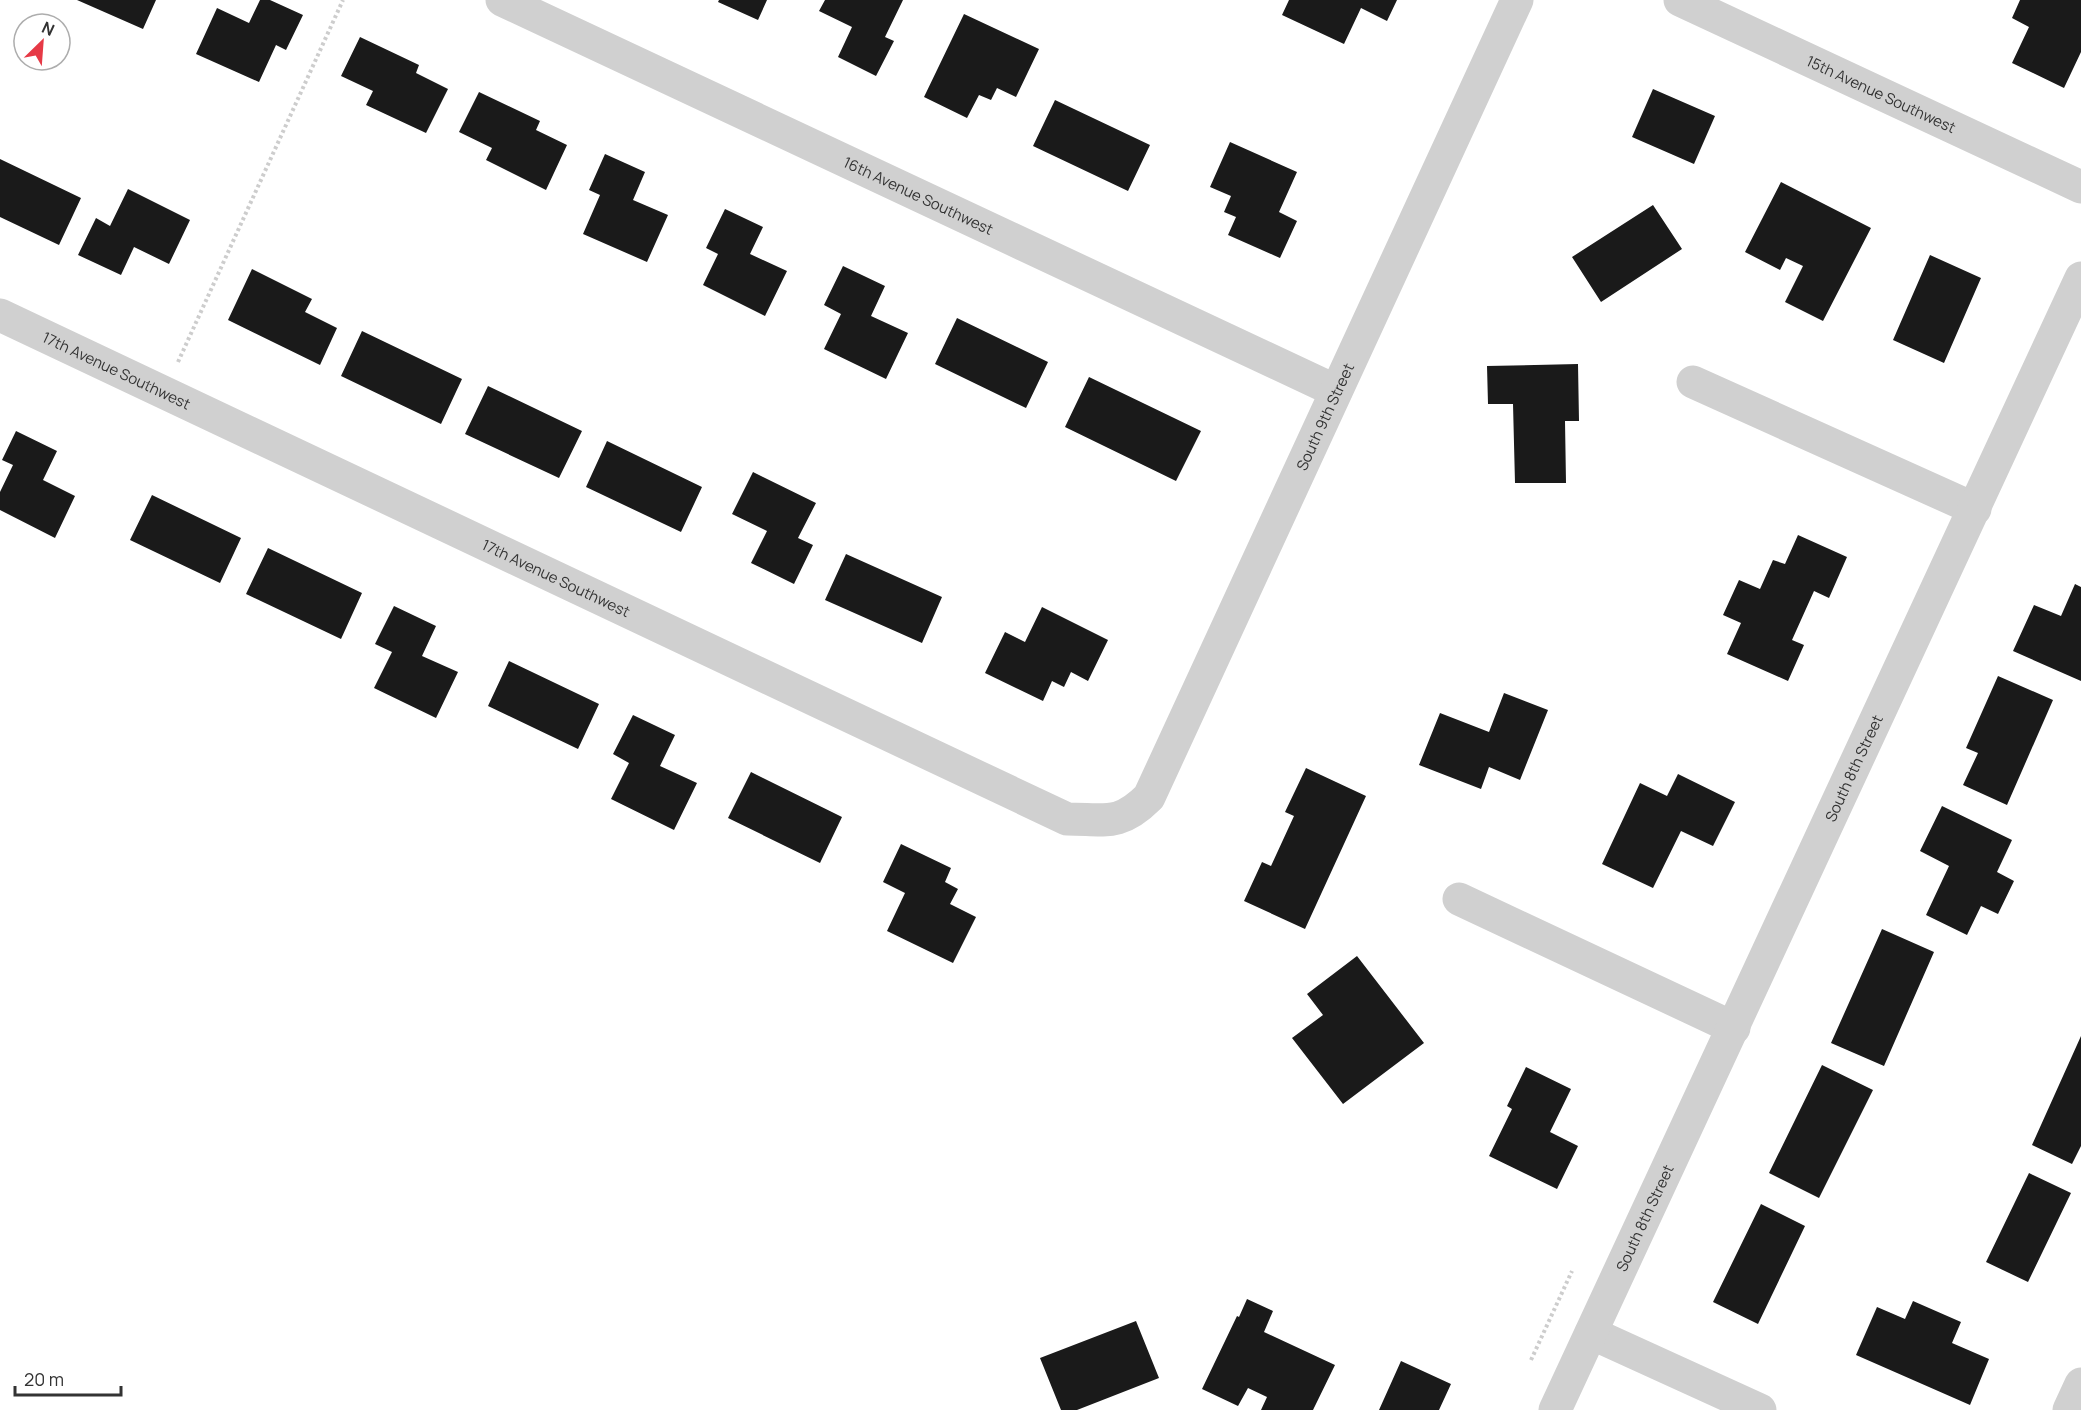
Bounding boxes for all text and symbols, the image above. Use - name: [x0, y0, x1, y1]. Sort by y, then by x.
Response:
- north arrow: [12, 12, 72, 72]
- text: N: [38, 16, 58, 41]
- street label: 15th Avenue Southwest: [1803, 50, 1959, 138]
- street label: 16th Avenue Southwest: [840, 151, 997, 239]
- street label: 17th Avenue Southwest: [39, 326, 194, 414]
- street label: South 9th Street: [1291, 359, 1359, 474]
- street label: 17th Avenue Southwest: [479, 534, 634, 622]
- street label: South 8th Street: [1819, 711, 1887, 825]
- street label: South 8th Street: [1610, 1161, 1678, 1275]
- scale bar: [15, 1359, 122, 1397]
- text: 20 m: [24, 1367, 64, 1391]

